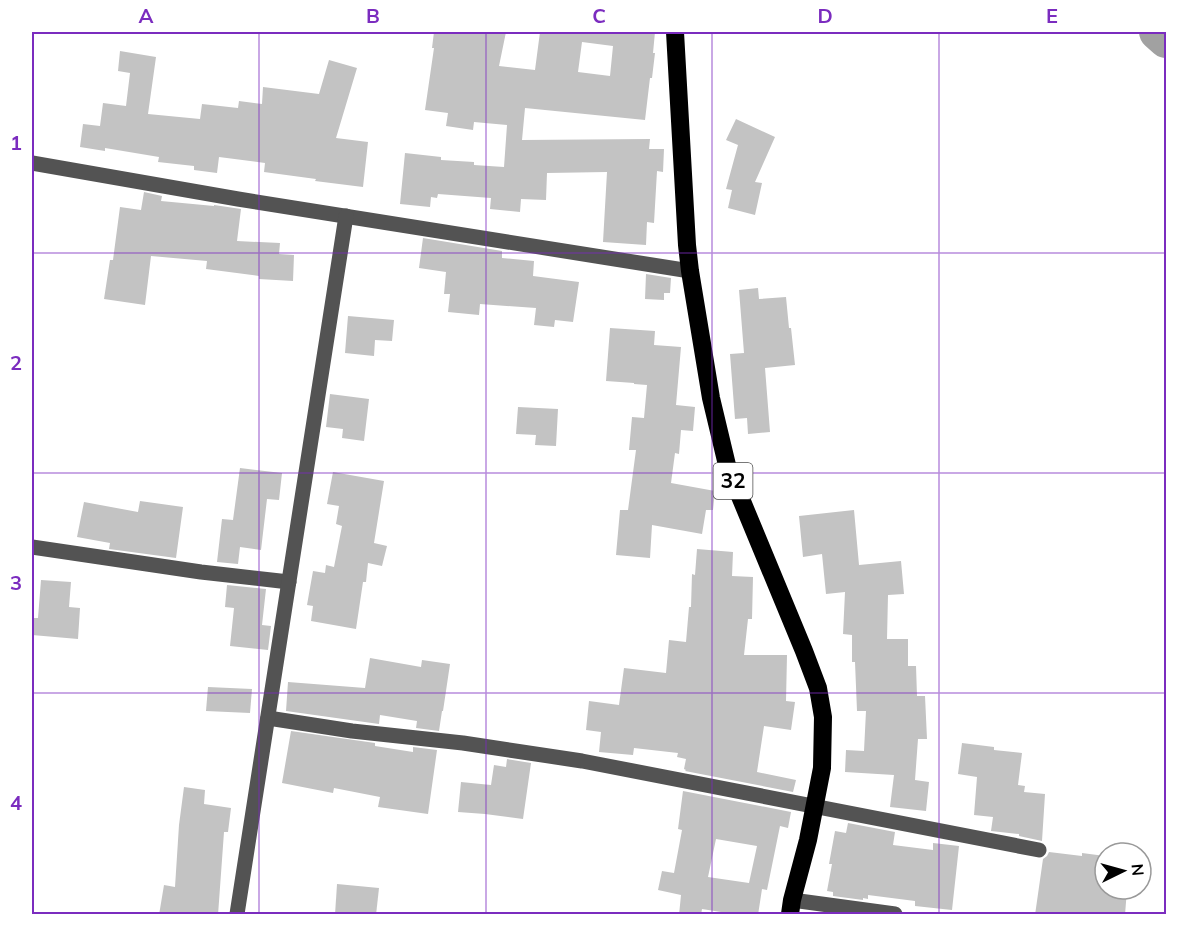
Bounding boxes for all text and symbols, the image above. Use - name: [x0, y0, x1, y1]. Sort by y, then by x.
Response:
- text: A: [139, 3, 154, 28]
- text: B: [366, 3, 380, 28]
- text: C: [592, 3, 606, 28]
- text: D: [817, 3, 833, 28]
- text: E: [1046, 3, 1058, 28]
- text: 1: [10, 130, 22, 155]
- text: 2: [10, 350, 22, 375]
- road number: 32: [714, 463, 752, 499]
- text: 3: [10, 570, 22, 595]
- text: 4: [10, 790, 22, 815]
- north arrow: [1093, 841, 1153, 901]
- text: N: [1127, 863, 1148, 877]

